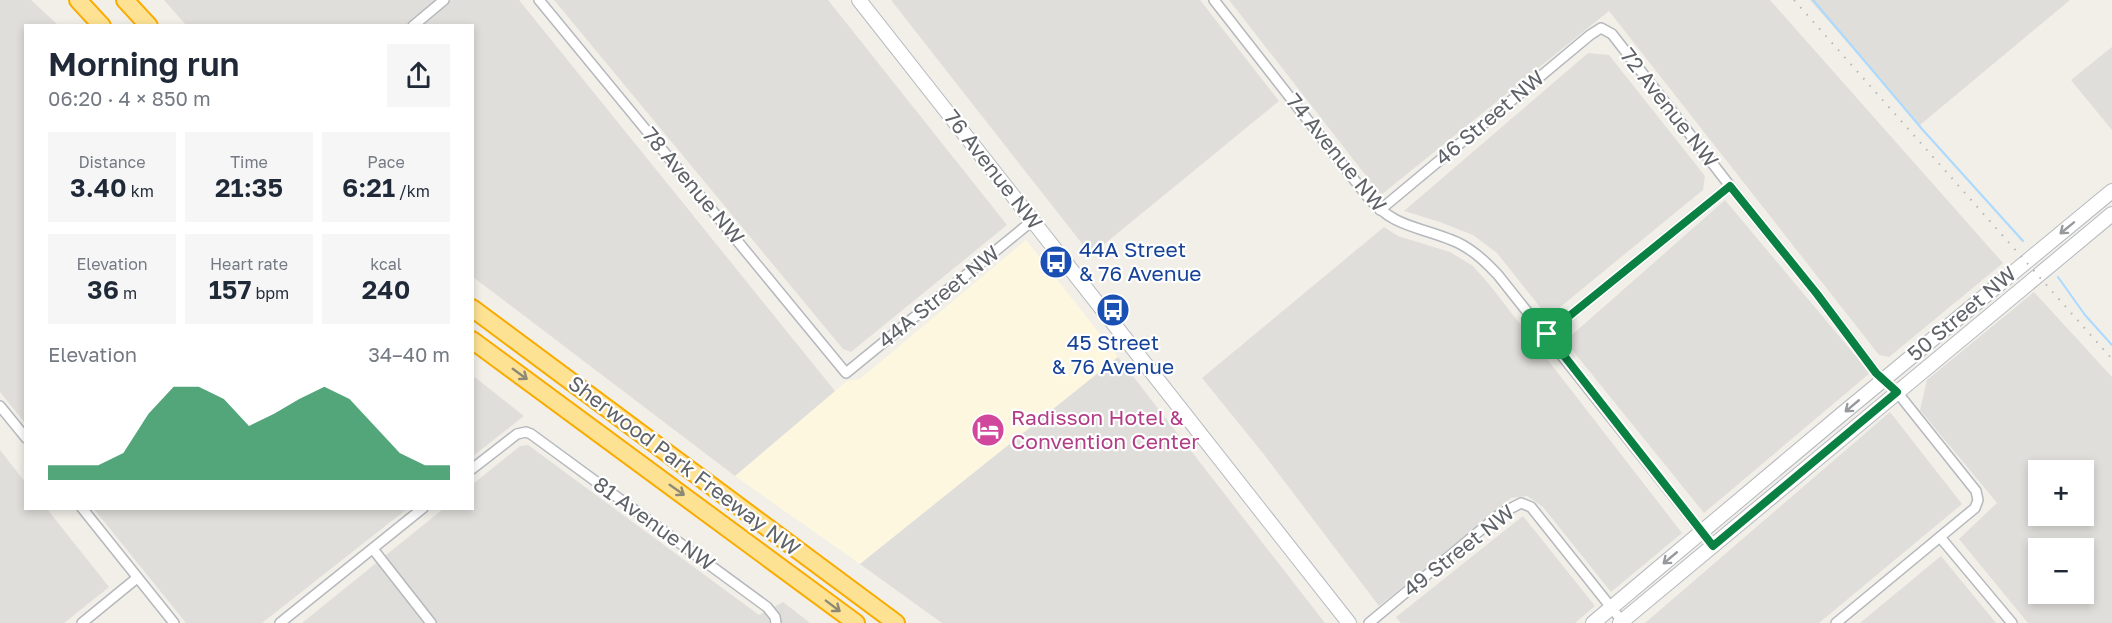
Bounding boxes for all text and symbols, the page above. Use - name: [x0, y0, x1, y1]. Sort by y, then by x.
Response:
- street label: 72 Avenue NW: [1615, 43, 1724, 172]
- text: Morning run: [48, 44, 240, 83]
- button: share: [387, 44, 450, 107]
- street label: 46 Street NW: [1430, 64, 1549, 170]
- text: 06:20 · 4 × 850 m: [48, 86, 211, 110]
- street label: 74 Avenue NW: [1281, 88, 1392, 217]
- street label: 76 Avenue NW: [939, 104, 1049, 234]
- street label: 78 Avenue NW: [637, 122, 750, 249]
- text: Distance: [78, 152, 146, 172]
- text: Time: [230, 152, 268, 172]
- text: Pace: [367, 152, 405, 172]
- text: 3.40: [70, 172, 127, 203]
- text: 21:35: [215, 172, 283, 203]
- text: 6:21: [342, 172, 395, 203]
- text: km: [127, 181, 154, 201]
- text: /km: [395, 181, 430, 201]
- one-way arrow: [2060, 221, 2075, 235]
- place label: 44A Street & 76 Avenue: [1079, 236, 1202, 286]
- street label: 44A Street NW: [872, 239, 1004, 353]
- bus stop icon: 44A Street & 76 Avenue: [1038, 244, 1074, 280]
- text: Elevation: [76, 254, 148, 274]
- text: Heart rate: [210, 254, 288, 274]
- text: kcal: [370, 254, 402, 274]
- street label: 50 Street NW: [1902, 260, 2021, 366]
- text: 36: [87, 274, 119, 305]
- text: 157: [209, 274, 251, 305]
- text: 240: [362, 274, 410, 305]
- text: m: [119, 283, 137, 303]
- text: bpm: [251, 283, 289, 303]
- bus stop icon: 45 Street & 76 Avenue: [1095, 292, 1131, 328]
- pin: [1521, 308, 1572, 359]
- icon: arrive: [1530, 317, 1563, 350]
- place label: 45 Street & 76 Avenue: [1052, 329, 1174, 379]
- text: Elevation: [48, 342, 137, 366]
- text: 34–40 m: [368, 342, 450, 366]
- one-way arrow: [511, 368, 527, 380]
- street label: Sherwood Park Freeway NW: [563, 369, 806, 561]
- one-way arrow: [1844, 399, 1860, 412]
- place label: Radisson Hotel & Convention Center: [1011, 404, 1199, 454]
- hotel icon: Radisson Hotel & Convention Center: [970, 412, 1006, 448]
- map controls: [2028, 460, 2094, 604]
- button: +: [2028, 460, 2094, 526]
- street label: 81 Avenue NW: [589, 470, 720, 576]
- one-way arrow: [668, 484, 684, 496]
- street label: 49 Street NW: [1397, 499, 1519, 602]
- button: −: [2028, 538, 2094, 604]
- one-way arrow: [1663, 551, 1678, 565]
- one-way arrow: [825, 600, 841, 612]

